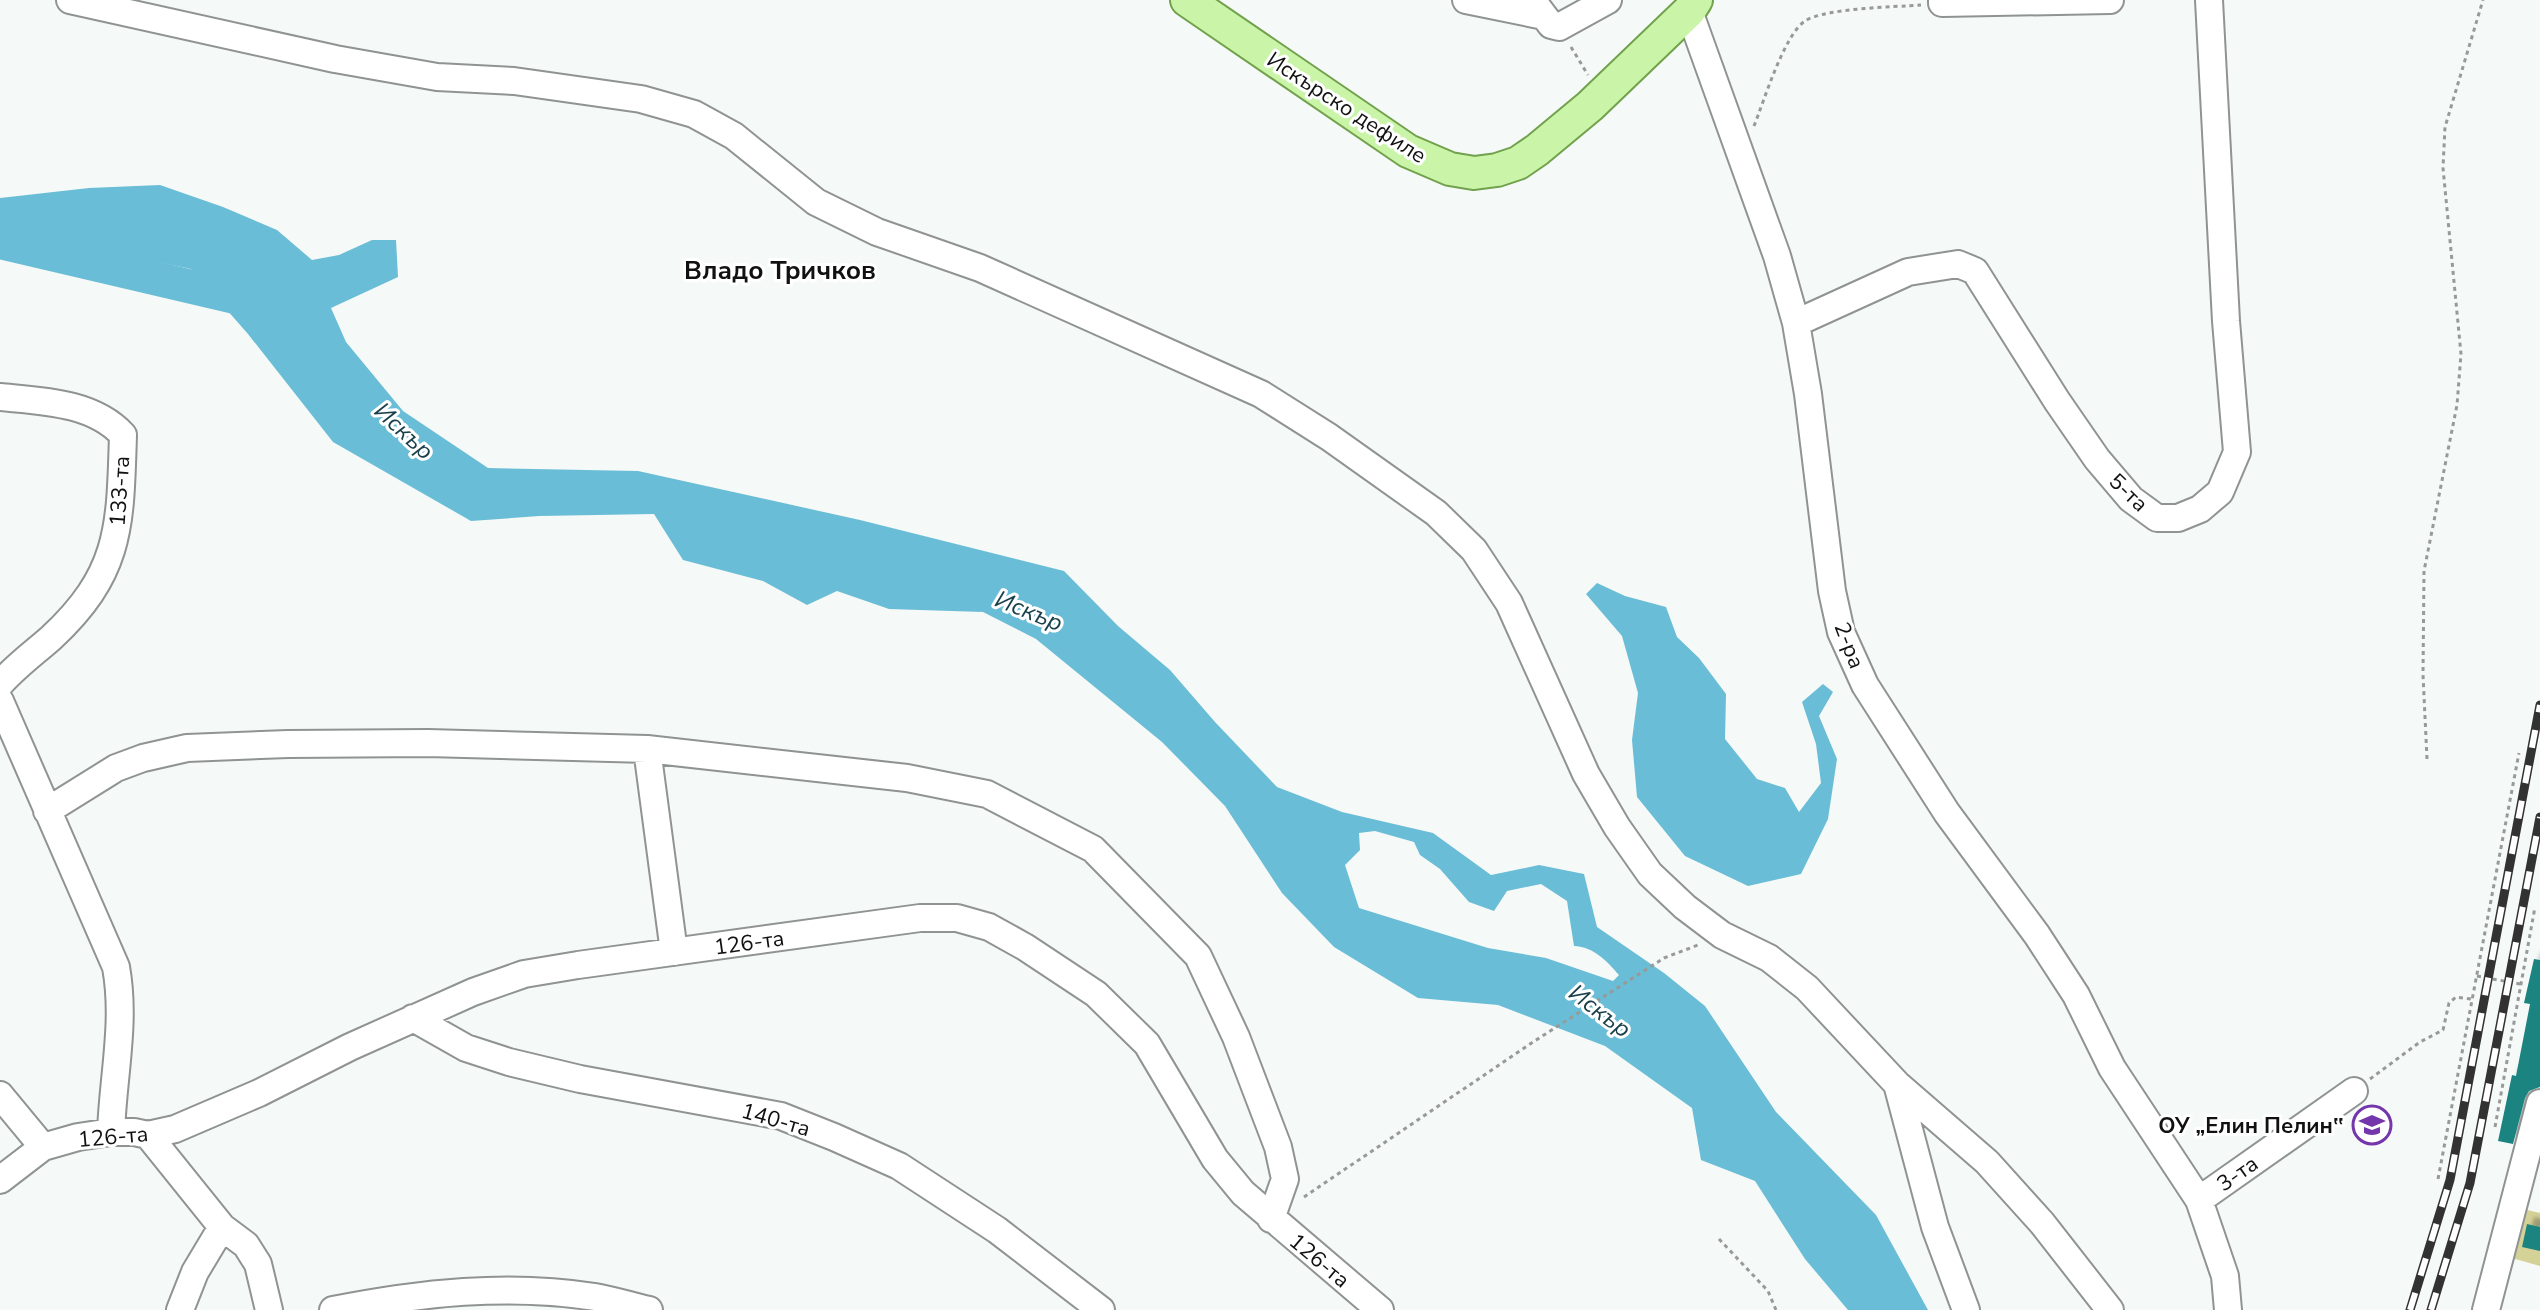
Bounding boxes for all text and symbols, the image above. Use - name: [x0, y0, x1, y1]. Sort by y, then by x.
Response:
- street label: Искърско дефиле: [1261, 45, 1432, 171]
- district label: Владо Тричков: [684, 253, 876, 288]
- water label: Искър: [367, 395, 441, 467]
- street label: 133-та: [103, 455, 137, 527]
- street label: 5-та: [2102, 467, 2155, 519]
- water label: Искър: [990, 583, 1068, 639]
- street label: 2-ра: [1827, 618, 1872, 673]
- street label: 126-та: [712, 923, 786, 963]
- water label: Искър: [1562, 977, 1638, 1045]
- street label: 140-та: [738, 1096, 814, 1144]
- school or university icon: ОУ „Елин Пелин‟: [2351, 1104, 2393, 1146]
- place label: ОУ „Елин Пелин‟: [2158, 1111, 2344, 1141]
- street label: 126-та: [77, 1119, 150, 1155]
- street label: 3-та: [2211, 1149, 2264, 1199]
- street label: 126-та: [1283, 1227, 1356, 1295]

